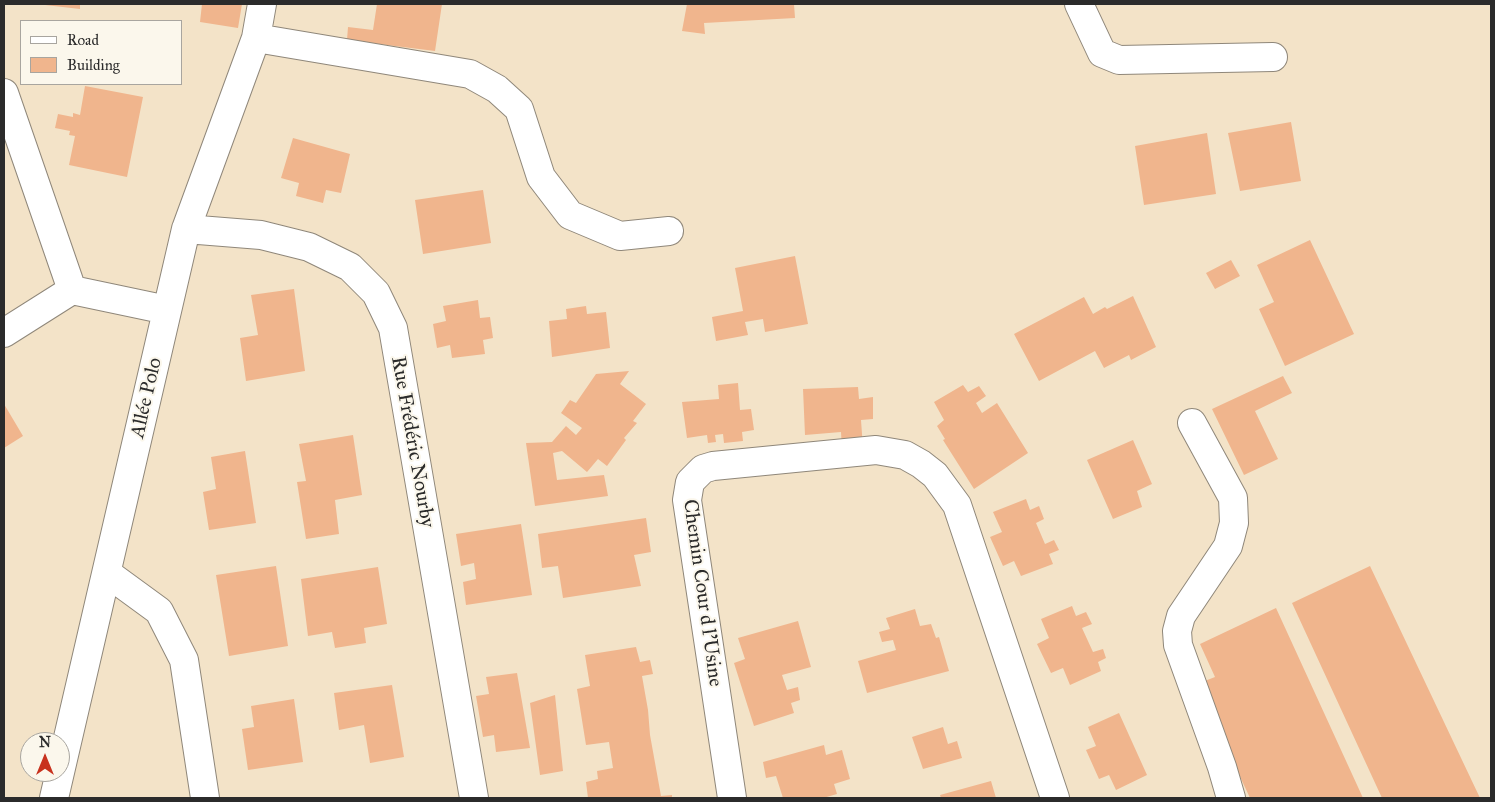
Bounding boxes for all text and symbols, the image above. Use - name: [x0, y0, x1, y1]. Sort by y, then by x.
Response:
- legend: [20, 20, 182, 85]
- text: Road: [67, 31, 99, 49]
- text: Building: [67, 56, 120, 74]
- street label: Allée Polo: [126, 355, 168, 441]
- street label: Rue Frédéric Nourby: [385, 355, 439, 529]
- street label: Chemin Cour d l'Usine: [677, 498, 727, 688]
- north arrow: [20, 732, 70, 782]
- text: N: [39, 734, 51, 751]

